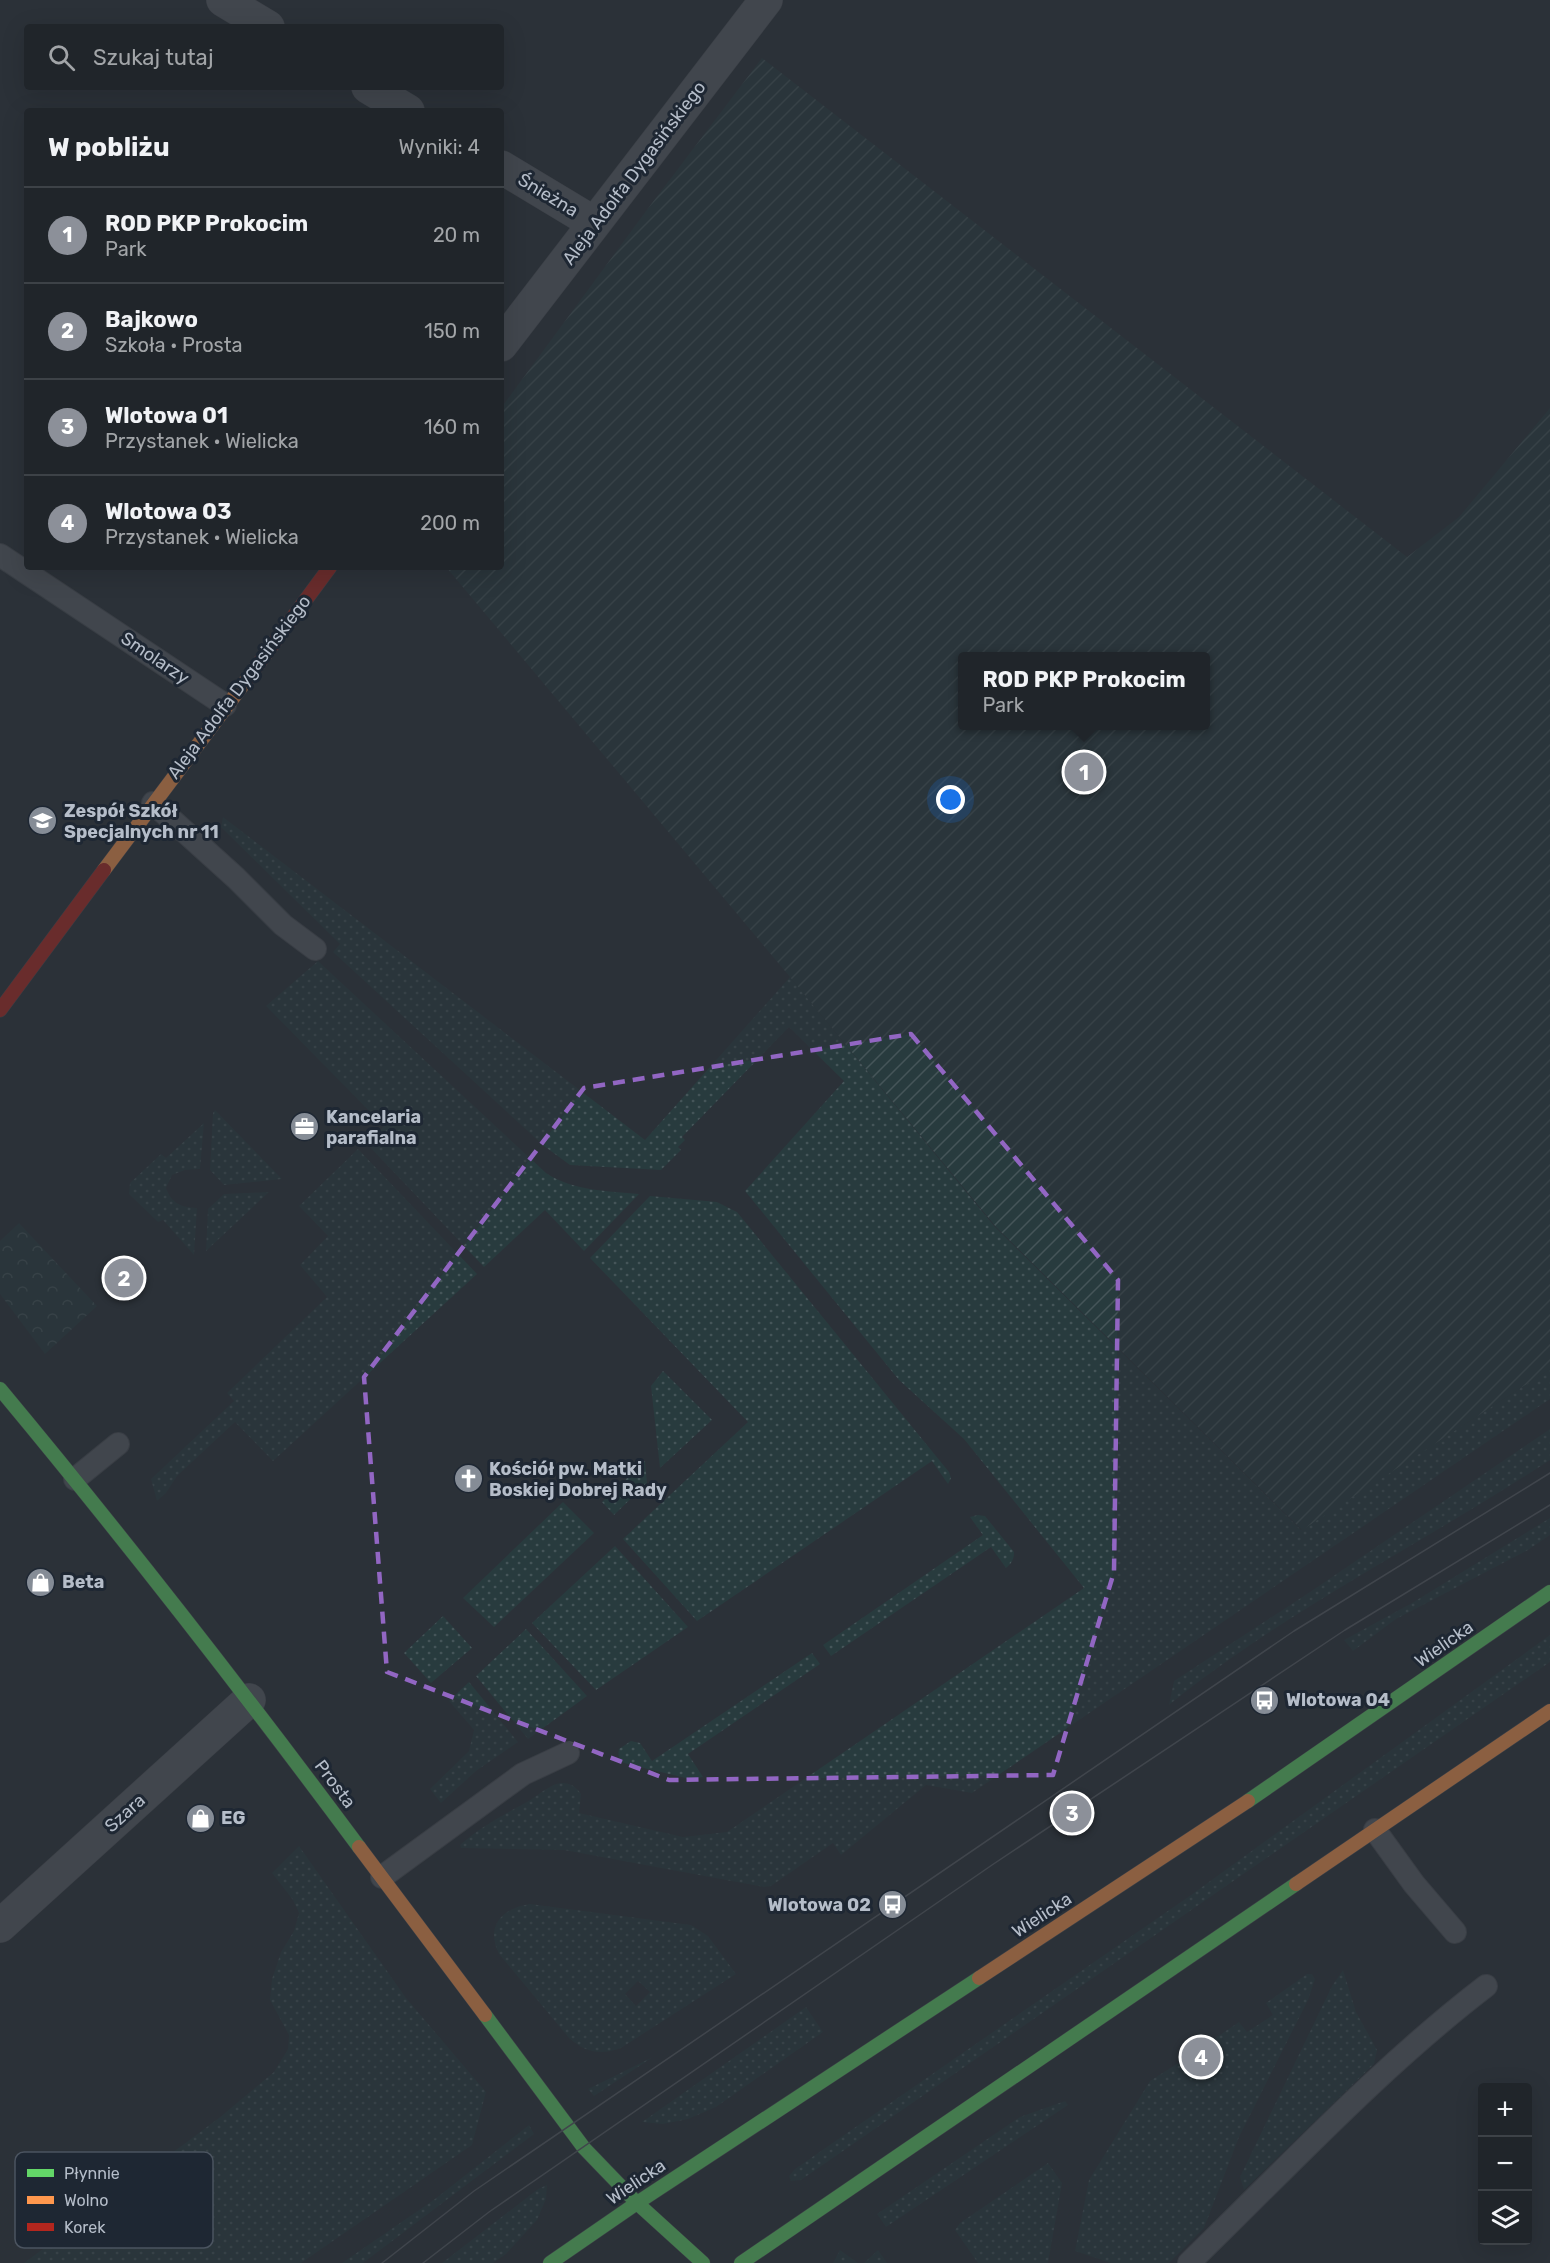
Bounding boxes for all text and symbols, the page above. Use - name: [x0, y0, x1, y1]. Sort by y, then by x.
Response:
- search box: [24, 24, 504, 90]
- icon: search: [45, 41, 78, 74]
- text: Szukaj tutaj: [93, 44, 214, 71]
- street label: Aleja Adolfa Dygasińskiego: [558, 77, 710, 269]
- text: W pobliżu: [48, 132, 170, 163]
- text: Wyniki: 4: [398, 135, 480, 159]
- street label: Śnieżna: [514, 168, 582, 222]
- text: ROD PKP Prokocim: [105, 210, 308, 237]
- text: 1: [63, 223, 72, 247]
- text: 20 m: [433, 223, 480, 247]
- text: Park: [105, 237, 147, 261]
- text: Bajkowo: [105, 306, 198, 333]
- text: 2: [61, 319, 74, 343]
- text: 150 m: [424, 319, 480, 343]
- text: Szkoła · Prosta: [105, 333, 243, 357]
- text: Wlotowa 01: [105, 402, 228, 429]
- text: 3: [61, 415, 74, 439]
- text: 160 m: [424, 415, 480, 439]
- text: Przystanek · Wielicka: [105, 429, 299, 453]
- text: Wlotowa 03: [105, 498, 232, 525]
- text: 4: [61, 511, 74, 535]
- text: 200 m: [420, 511, 480, 535]
- text: Przystanek · Wielicka: [105, 525, 299, 549]
- street label: Aleja Adolfa Dygasińskiego: [163, 591, 315, 783]
- street label: Smolarzy: [117, 627, 193, 689]
- popup: [958, 652, 1210, 730]
- text: ROD PKP Prokocim: [982, 666, 1186, 693]
- text: Park: [982, 693, 1024, 717]
- pin: 1: [1064, 750, 1104, 794]
- your location: [936, 785, 965, 814]
- place label: Zespół Szkół Specjalnych nr 11: [64, 800, 219, 843]
- school or university icon: Zespół Szkół Specjalnych nr 11: [27, 805, 59, 837]
- place label: Kancelaria parafialna: [326, 1106, 421, 1149]
- office icon: Kancelaria parafialna: [289, 1111, 321, 1143]
- pin: 2: [104, 1256, 144, 1300]
- place label: Kościół pw. Matki Boskiej Dobrej Rady: [489, 1458, 667, 1501]
- church icon: Kościół pw. Matki Boskiej Dobrej Rady: [452, 1463, 484, 1495]
- shop icon: Beta: [25, 1566, 57, 1598]
- place label: Beta: [62, 1571, 104, 1593]
- street label: Wielicka: [1410, 1616, 1478, 1672]
- bus stop icon: Wlotowa 04: [1249, 1684, 1281, 1716]
- place label: Wlotowa 04: [1286, 1689, 1390, 1711]
- street label: Prosta: [310, 1756, 360, 1812]
- street label: Szara: [100, 1789, 150, 1837]
- pin: 3: [1052, 1790, 1092, 1836]
- shop icon: EG: [184, 1802, 216, 1834]
- place label: EG: [221, 1807, 245, 1829]
- street label: Wielicka: [1008, 1888, 1076, 1942]
- bus stop icon: Wlotowa 02: [876, 1889, 908, 1921]
- place label: Wlotowa 02: [768, 1894, 871, 1916]
- pin: 4: [1182, 2034, 1220, 2080]
- map controls: [1478, 2083, 1532, 2245]
- button: +: [1478, 2083, 1532, 2137]
- button: −: [1478, 2137, 1532, 2191]
- legend: [15, 2152, 213, 2248]
- street label: Wielicka: [602, 2154, 670, 2210]
- text: Płynnie: [64, 2164, 120, 2183]
- text: Wolno: [64, 2191, 108, 2210]
- button: layers: [1478, 2191, 1532, 2245]
- text: Korek: [64, 2218, 106, 2237]

